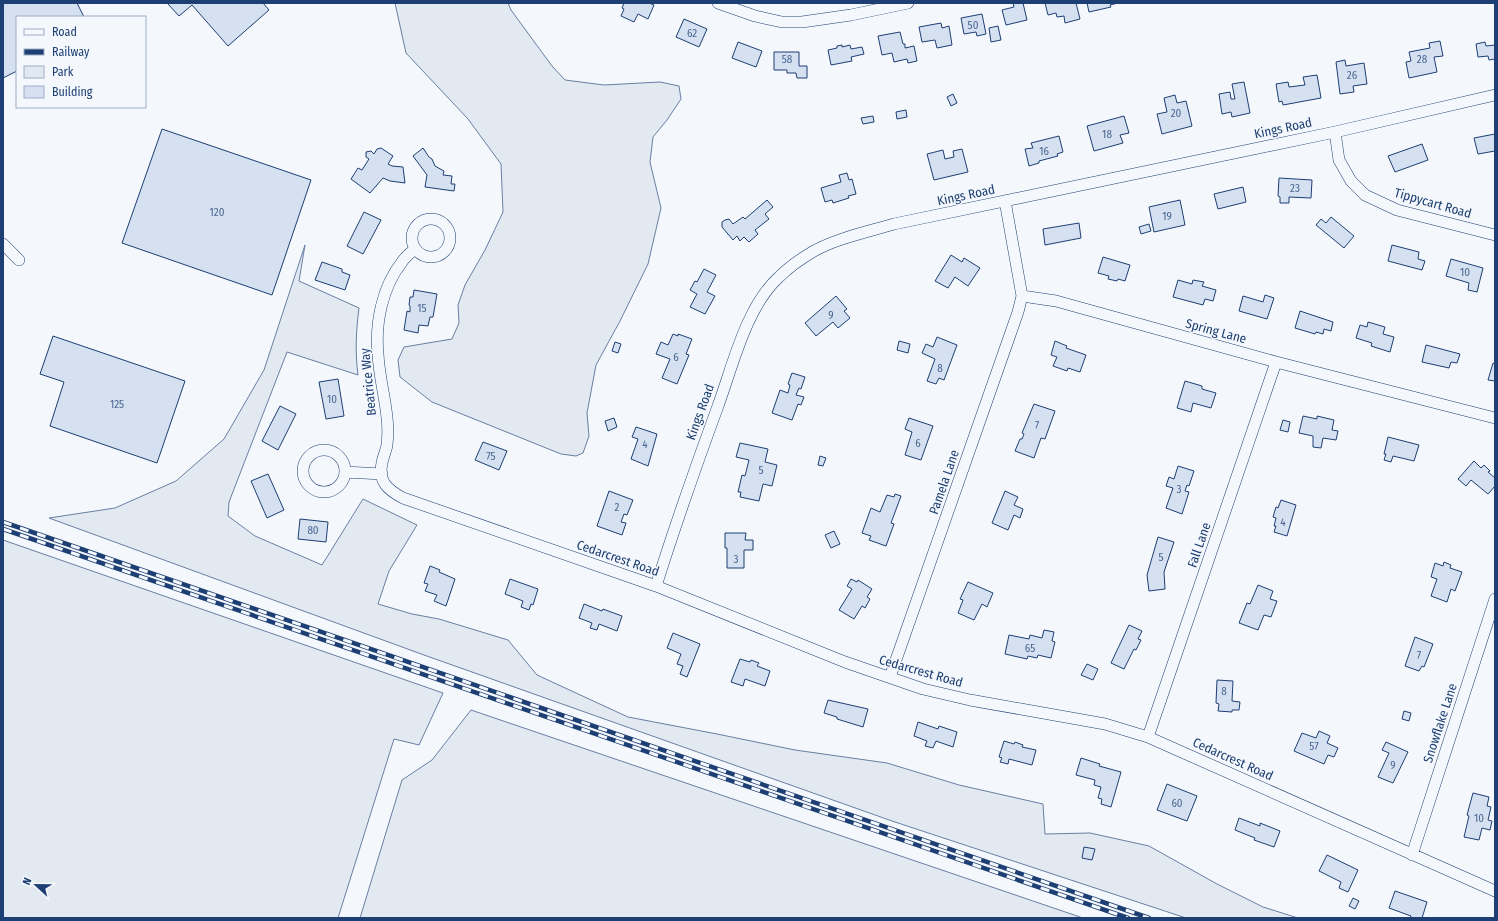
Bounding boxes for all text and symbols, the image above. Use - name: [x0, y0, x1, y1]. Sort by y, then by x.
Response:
- legend: [16, 16, 146, 108]
- house number: 50: [968, 19, 979, 32]
- text: Road: [52, 25, 77, 39]
- house number: 62: [687, 27, 697, 40]
- text: Railway: [52, 45, 90, 59]
- house number: 58: [782, 53, 793, 66]
- house number: 28: [1417, 53, 1428, 66]
- text: Park: [52, 65, 74, 79]
- house number: 26: [1347, 69, 1358, 82]
- text: Building: [52, 85, 93, 99]
- house number: 20: [1171, 107, 1182, 120]
- street label: Kings Road: [1253, 115, 1313, 141]
- house number: 18: [1102, 128, 1112, 141]
- house number: 16: [1039, 145, 1049, 158]
- street label: Kings Road: [936, 182, 996, 208]
- house number: 23: [1290, 182, 1300, 195]
- street label: Tippycart Road: [1393, 185, 1473, 221]
- house number: 120: [210, 206, 225, 219]
- house number: 19: [1162, 210, 1172, 223]
- house number: 10: [1460, 266, 1470, 279]
- house number: 15: [417, 302, 427, 315]
- house number: 9: [828, 309, 834, 322]
- street label: Spring Lane: [1184, 316, 1248, 346]
- street label: Beatrice Way: [357, 347, 379, 417]
- house number: 6: [673, 351, 679, 364]
- house number: 8: [937, 362, 943, 375]
- street label: Kings Road: [683, 382, 717, 442]
- house number: 10: [327, 393, 337, 406]
- house number: 125: [110, 398, 124, 411]
- house number: 7: [1035, 419, 1040, 432]
- house number: 6: [915, 437, 921, 450]
- house number: 4: [642, 438, 648, 451]
- street label: Pamela Lane: [926, 448, 962, 516]
- house number: 75: [486, 450, 496, 463]
- house number: 5: [758, 464, 764, 477]
- house number: 3: [1177, 483, 1182, 496]
- house number: 2: [615, 501, 620, 514]
- house number: 4: [1280, 516, 1286, 529]
- street label: Fall Lane: [1184, 521, 1214, 569]
- house number: 80: [307, 524, 319, 537]
- street label: Cedarcrest Road: [575, 537, 661, 579]
- house number: 5: [1158, 551, 1164, 564]
- house number: 3: [734, 553, 739, 566]
- house number: 65: [1025, 642, 1035, 655]
- house number: 7: [1417, 649, 1422, 662]
- street label: Cedarcrest Road: [877, 652, 965, 690]
- street label: Snowflake Lane: [1420, 681, 1460, 765]
- house number: 8: [1221, 685, 1227, 698]
- street label: Cedarcrest Road: [1191, 735, 1275, 783]
- house number: 57: [1309, 740, 1319, 753]
- house number: 9: [1390, 759, 1396, 772]
- house number: 60: [1171, 797, 1183, 810]
- house number: 10: [1474, 812, 1484, 825]
- north arrow: [16, 865, 56, 905]
- text: N: [20, 876, 34, 887]

